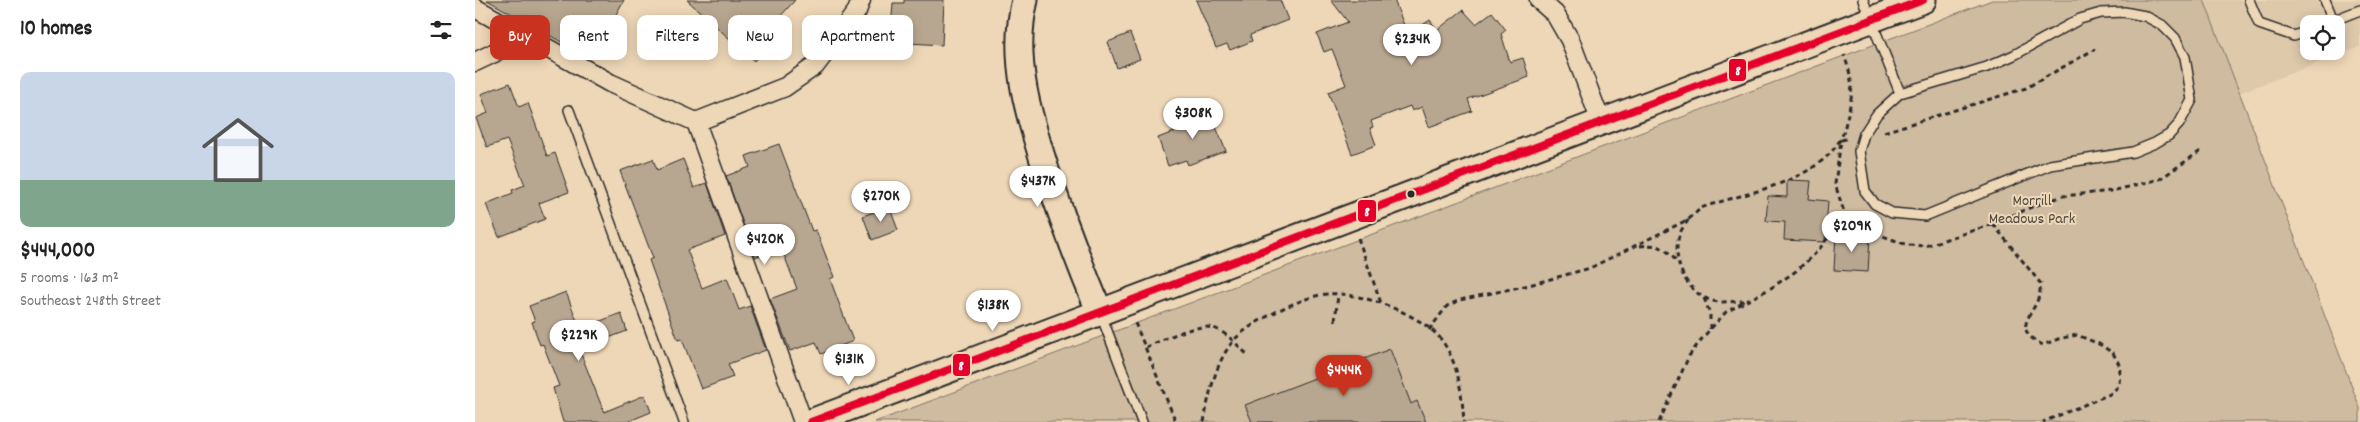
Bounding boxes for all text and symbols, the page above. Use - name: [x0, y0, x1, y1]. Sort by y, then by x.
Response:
- text: 10 homes: [20, 15, 92, 45]
- chip: Buy: [490, 15, 550, 60]
- chip: Rent: [560, 15, 627, 60]
- chip: Filters: [637, 15, 718, 60]
- chip: New: [728, 15, 792, 60]
- chip: Apartment: [802, 15, 913, 60]
- map controls: [2300, 15, 2345, 60]
- button: locate: [2300, 15, 2345, 60]
- icon: filters: [427, 16, 455, 44]
- pin: $234K: [1377, 23, 1447, 66]
- text: $234K: [1394, 28, 1430, 51]
- line badge: 8: [1728, 58, 1747, 82]
- text: 8: [1735, 62, 1741, 82]
- pin: $308K: [1158, 98, 1228, 140]
- text: $308K: [1174, 102, 1212, 125]
- icon: home: [193, 105, 283, 195]
- pin: $437K: [1003, 166, 1073, 208]
- text: $437K: [1020, 170, 1056, 193]
- pin: $270K: [846, 180, 916, 223]
- text: $270K: [862, 185, 900, 208]
- unlabelled marker: [1406, 189, 1416, 199]
- park label: Morrill Meadows Park: [1989, 190, 2075, 231]
- line badge: 8: [1357, 199, 1377, 223]
- text: 8: [1364, 203, 1370, 223]
- pin: $209K: [1817, 210, 1887, 253]
- text: $209K: [1833, 215, 1871, 238]
- pin: $420K: [730, 224, 800, 266]
- text: $420K: [746, 228, 784, 251]
- text: $444,000: [20, 237, 95, 267]
- text: 5 rooms · 163 m²: [20, 267, 119, 290]
- text: Southeast 248th Street: [20, 290, 161, 313]
- pin: $138K: [958, 290, 1028, 332]
- text: $138K: [977, 294, 1009, 317]
- pin: $229K: [544, 320, 614, 362]
- text: $229K: [561, 324, 597, 347]
- pin: $131K: [814, 344, 884, 386]
- text: $131K: [834, 348, 864, 371]
- line badge: 8: [952, 353, 971, 377]
- pin: $444K: [1309, 354, 1379, 397]
- text: 8: [958, 357, 964, 377]
- text: $444K: [1326, 359, 1362, 382]

